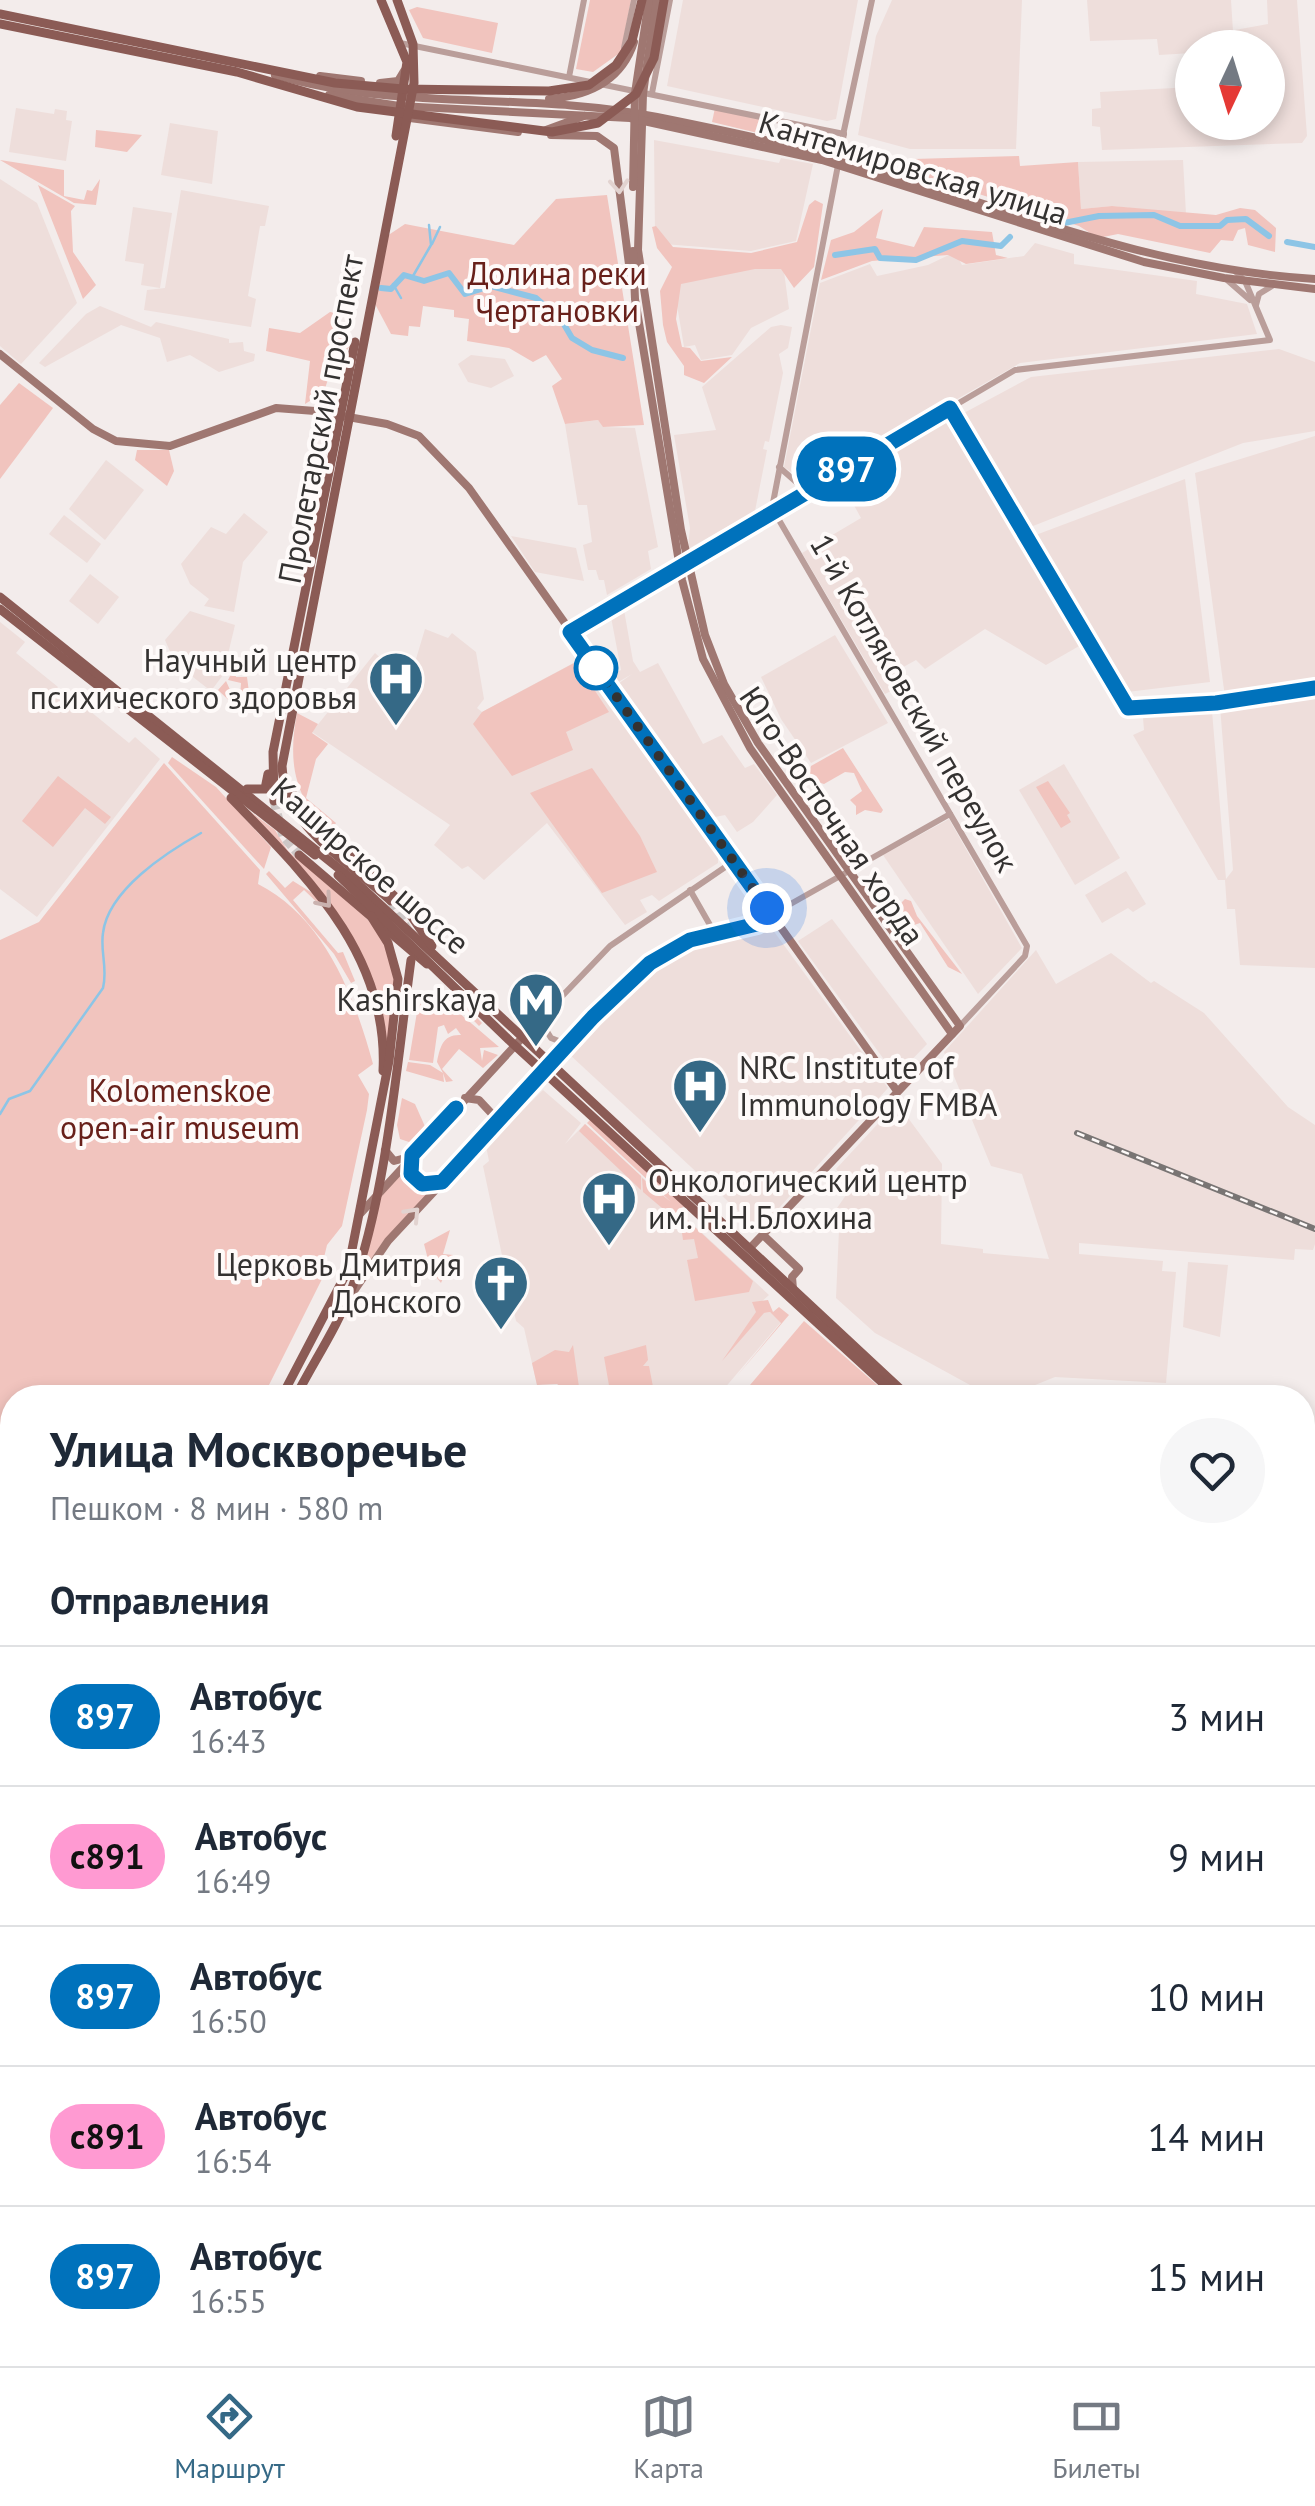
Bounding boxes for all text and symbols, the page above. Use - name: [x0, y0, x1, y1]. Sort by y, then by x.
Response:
- north arrow: [1175, 30, 1285, 140]
- map controls: [1175, 30, 1285, 140]
- street label: Кантемировская улица: [754, 100, 1073, 234]
- one-way arrow: [608, 179, 630, 195]
- street label: Пролетарский проспект: [268, 250, 373, 587]
- park label: Долина реки Чертановки: [467, 252, 647, 331]
- line badge: 897: [788, 436, 904, 502]
- text: 897: [816, 446, 876, 492]
- street label: 1-й Котляковский переулок: [801, 526, 1029, 879]
- place label: Научный центр психического здоровья: [30, 639, 357, 718]
- unlabelled marker: [575, 647, 617, 689]
- hospital icon: Научный центр психического здоровья: [366, 649, 426, 728]
- street label: Юго-Восточная хорда: [731, 678, 935, 953]
- street label: Каширское шоссе: [263, 768, 479, 963]
- your location: [742, 883, 792, 933]
- one-way arrow: [313, 889, 331, 907]
- metro station icon: Kashirskaya: [506, 970, 566, 1049]
- place label: Kashirskaya: [337, 978, 497, 1020]
- place label: NRC Institute of Immunology FMBA: [739, 1046, 998, 1125]
- hospital icon: NRC Institute of Immunology FMBA: [670, 1056, 730, 1135]
- park label: Kolomenskoe open-air museum: [60, 1069, 300, 1148]
- place label: Онкологический центр им. Н.Н.Блохина: [648, 1159, 968, 1238]
- hospital icon: Онкологический центр им. Н.Н.Блохина: [579, 1169, 639, 1248]
- one-way arrow: [402, 1207, 420, 1226]
- place label: Церковь Дмитрия Донского: [215, 1243, 462, 1322]
- church icon: Церковь Дмитрия Донского: [471, 1253, 531, 1332]
- text: Улица Москворечье: [50, 1418, 467, 1480]
- button: heart: [1160, 1418, 1265, 1523]
- text: Пешком · 8 мин · 580 m: [50, 1487, 383, 1529]
- text: Отправления: [50, 1575, 270, 1624]
- text: Автобус: [190, 1671, 323, 1720]
- text: 3 мин: [1168, 1692, 1265, 1741]
- text: 897: [75, 1693, 135, 1739]
- text: 16:43: [190, 1720, 267, 1762]
- text: Автобус: [195, 1811, 327, 1860]
- text: 9 мин: [1168, 1832, 1265, 1881]
- text: с891: [70, 1833, 145, 1879]
- text: 16:49: [195, 1860, 271, 1902]
- text: Автобус: [190, 1951, 323, 2000]
- text: 10 мин: [1148, 1972, 1265, 2021]
- text: 897: [75, 1973, 135, 2019]
- text: 16:50: [190, 2000, 267, 2042]
- text: Автобус: [195, 2091, 327, 2140]
- text: 14 мин: [1148, 2112, 1265, 2161]
- text: с891: [70, 2113, 145, 2159]
- text: 16:54: [195, 2140, 271, 2182]
- text: Автобус: [190, 2231, 323, 2280]
- text: 15 мин: [1148, 2252, 1265, 2301]
- text: 897: [75, 2253, 135, 2299]
- text: 16:55: [190, 2280, 267, 2322]
- tab: Маршрут: [174, 2389, 285, 2486]
- tab: Карта: [633, 2389, 704, 2486]
- tab: Билеты: [1052, 2389, 1141, 2486]

